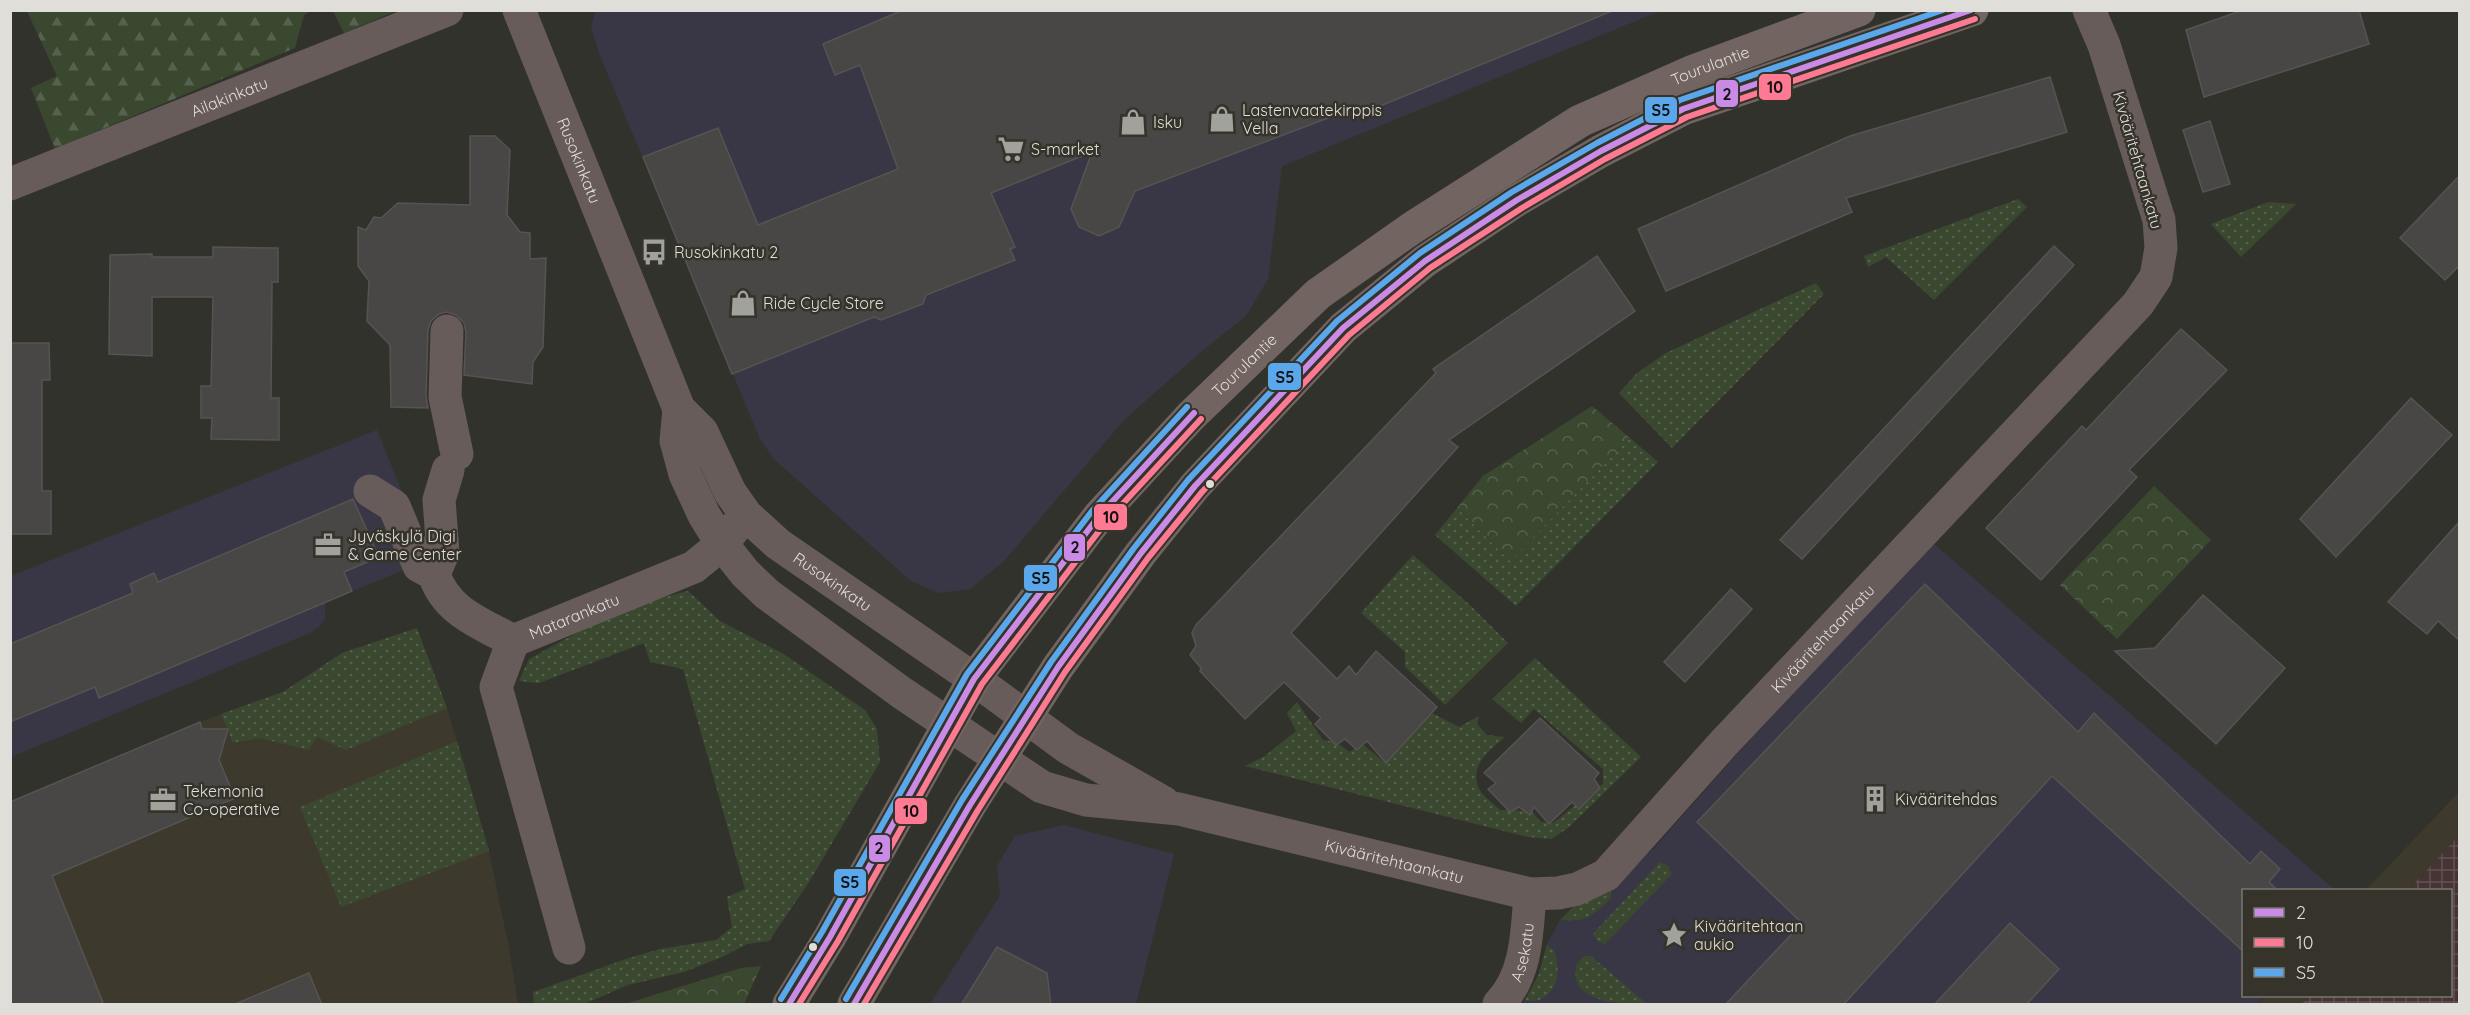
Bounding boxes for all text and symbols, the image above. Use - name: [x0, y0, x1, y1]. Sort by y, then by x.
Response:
- street label: Tourulantie: [1668, 41, 1752, 90]
- street label: Ailakinkatu: [188, 72, 271, 121]
- line badge: 10: [1758, 73, 1792, 101]
- text: 10: [1767, 77, 1783, 97]
- line badge: 2: [1715, 79, 1739, 108]
- text: 2: [1722, 84, 1732, 104]
- street label: Kivääritehtaankatu: [2109, 89, 2167, 231]
- line badge: S5: [1644, 96, 1678, 124]
- place label: Lastenvaatekirppis Vella: [1242, 100, 1382, 138]
- text: S5: [1652, 100, 1670, 120]
- shop icon: Lastenvaatekirppis Vella: [1207, 104, 1237, 134]
- shop icon: Isku: [1118, 107, 1148, 137]
- place label: Isku: [1153, 112, 1182, 132]
- street label: Rusokinkatu: [553, 114, 605, 206]
- supermarket icon: S-market: [996, 134, 1026, 164]
- place label: S-market: [1031, 139, 1099, 159]
- bus stop icon: Rusokinkatu 2: [639, 237, 669, 267]
- place label: Rusokinkatu 2: [674, 242, 778, 262]
- shop icon: Ride Cycle Store: [728, 288, 758, 318]
- place label: Ride Cycle Store: [763, 293, 884, 313]
- street label: Tourulantie: [1208, 329, 1281, 401]
- line badge: S5: [1267, 362, 1302, 391]
- text: S5: [1276, 367, 1294, 387]
- unlabelled marker: [1204, 478, 1216, 490]
- line badge: 10: [1093, 503, 1128, 531]
- text: 10: [1103, 507, 1119, 527]
- place label: Jyväskylä Digi & Game Center: [348, 526, 462, 564]
- office icon: Jyväskylä Digi & Game Center: [313, 530, 343, 560]
- line badge: 2: [1063, 533, 1086, 562]
- text: 2: [1070, 537, 1080, 557]
- street label: Rusokinkatu: [789, 548, 876, 616]
- line badge: S5: [1023, 564, 1058, 592]
- text: S5: [1032, 568, 1050, 588]
- street label: Kivääritehtaankatu: [1766, 580, 1879, 697]
- street label: Matarankatu: [526, 589, 622, 643]
- place label: Tekemonia Co-operative: [183, 781, 280, 819]
- building icon: Kivääritehdas: [1860, 784, 1890, 814]
- office icon: Tekemonia Co-operative: [148, 785, 178, 815]
- place label: Kivääritehdas: [1895, 789, 1997, 809]
- line badge: 10: [894, 797, 928, 825]
- text: 10: [903, 801, 919, 821]
- line badge: 2: [868, 834, 891, 863]
- street label: Kivääritehtaankatu: [1323, 835, 1466, 888]
- text: 2: [874, 838, 884, 858]
- line badge: S5: [833, 868, 867, 897]
- text: S5: [841, 872, 859, 892]
- legend: [2242, 889, 2452, 997]
- text: 2: [2296, 901, 2306, 924]
- place label: Kivääritehtaan aukio: [1694, 916, 1804, 954]
- place icon: Kivääritehtaan aukio: [1659, 920, 1689, 950]
- street label: Asekatu: [1506, 922, 1538, 985]
- text: 10: [2296, 931, 2313, 954]
- unlabelled marker: [807, 941, 819, 953]
- text: S5: [2296, 961, 2316, 984]

